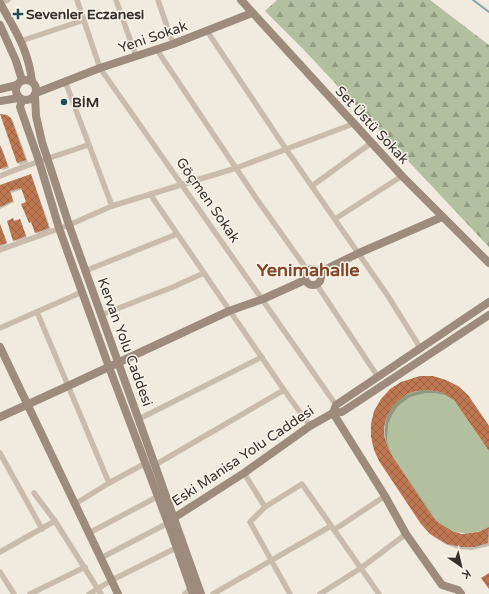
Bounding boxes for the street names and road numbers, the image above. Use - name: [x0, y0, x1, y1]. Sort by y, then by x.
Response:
- street label: Yeni Sokak: [116, 17, 190, 57]
- street label: Set Üstü Sokak: [332, 83, 413, 168]
- street label: Göçmen Sokak: [172, 154, 244, 246]
- street label: Kervan Yolu Caddesi: [94, 275, 156, 409]
- street label: Eski Manisa Yolu Caddesi: [169, 402, 317, 510]

